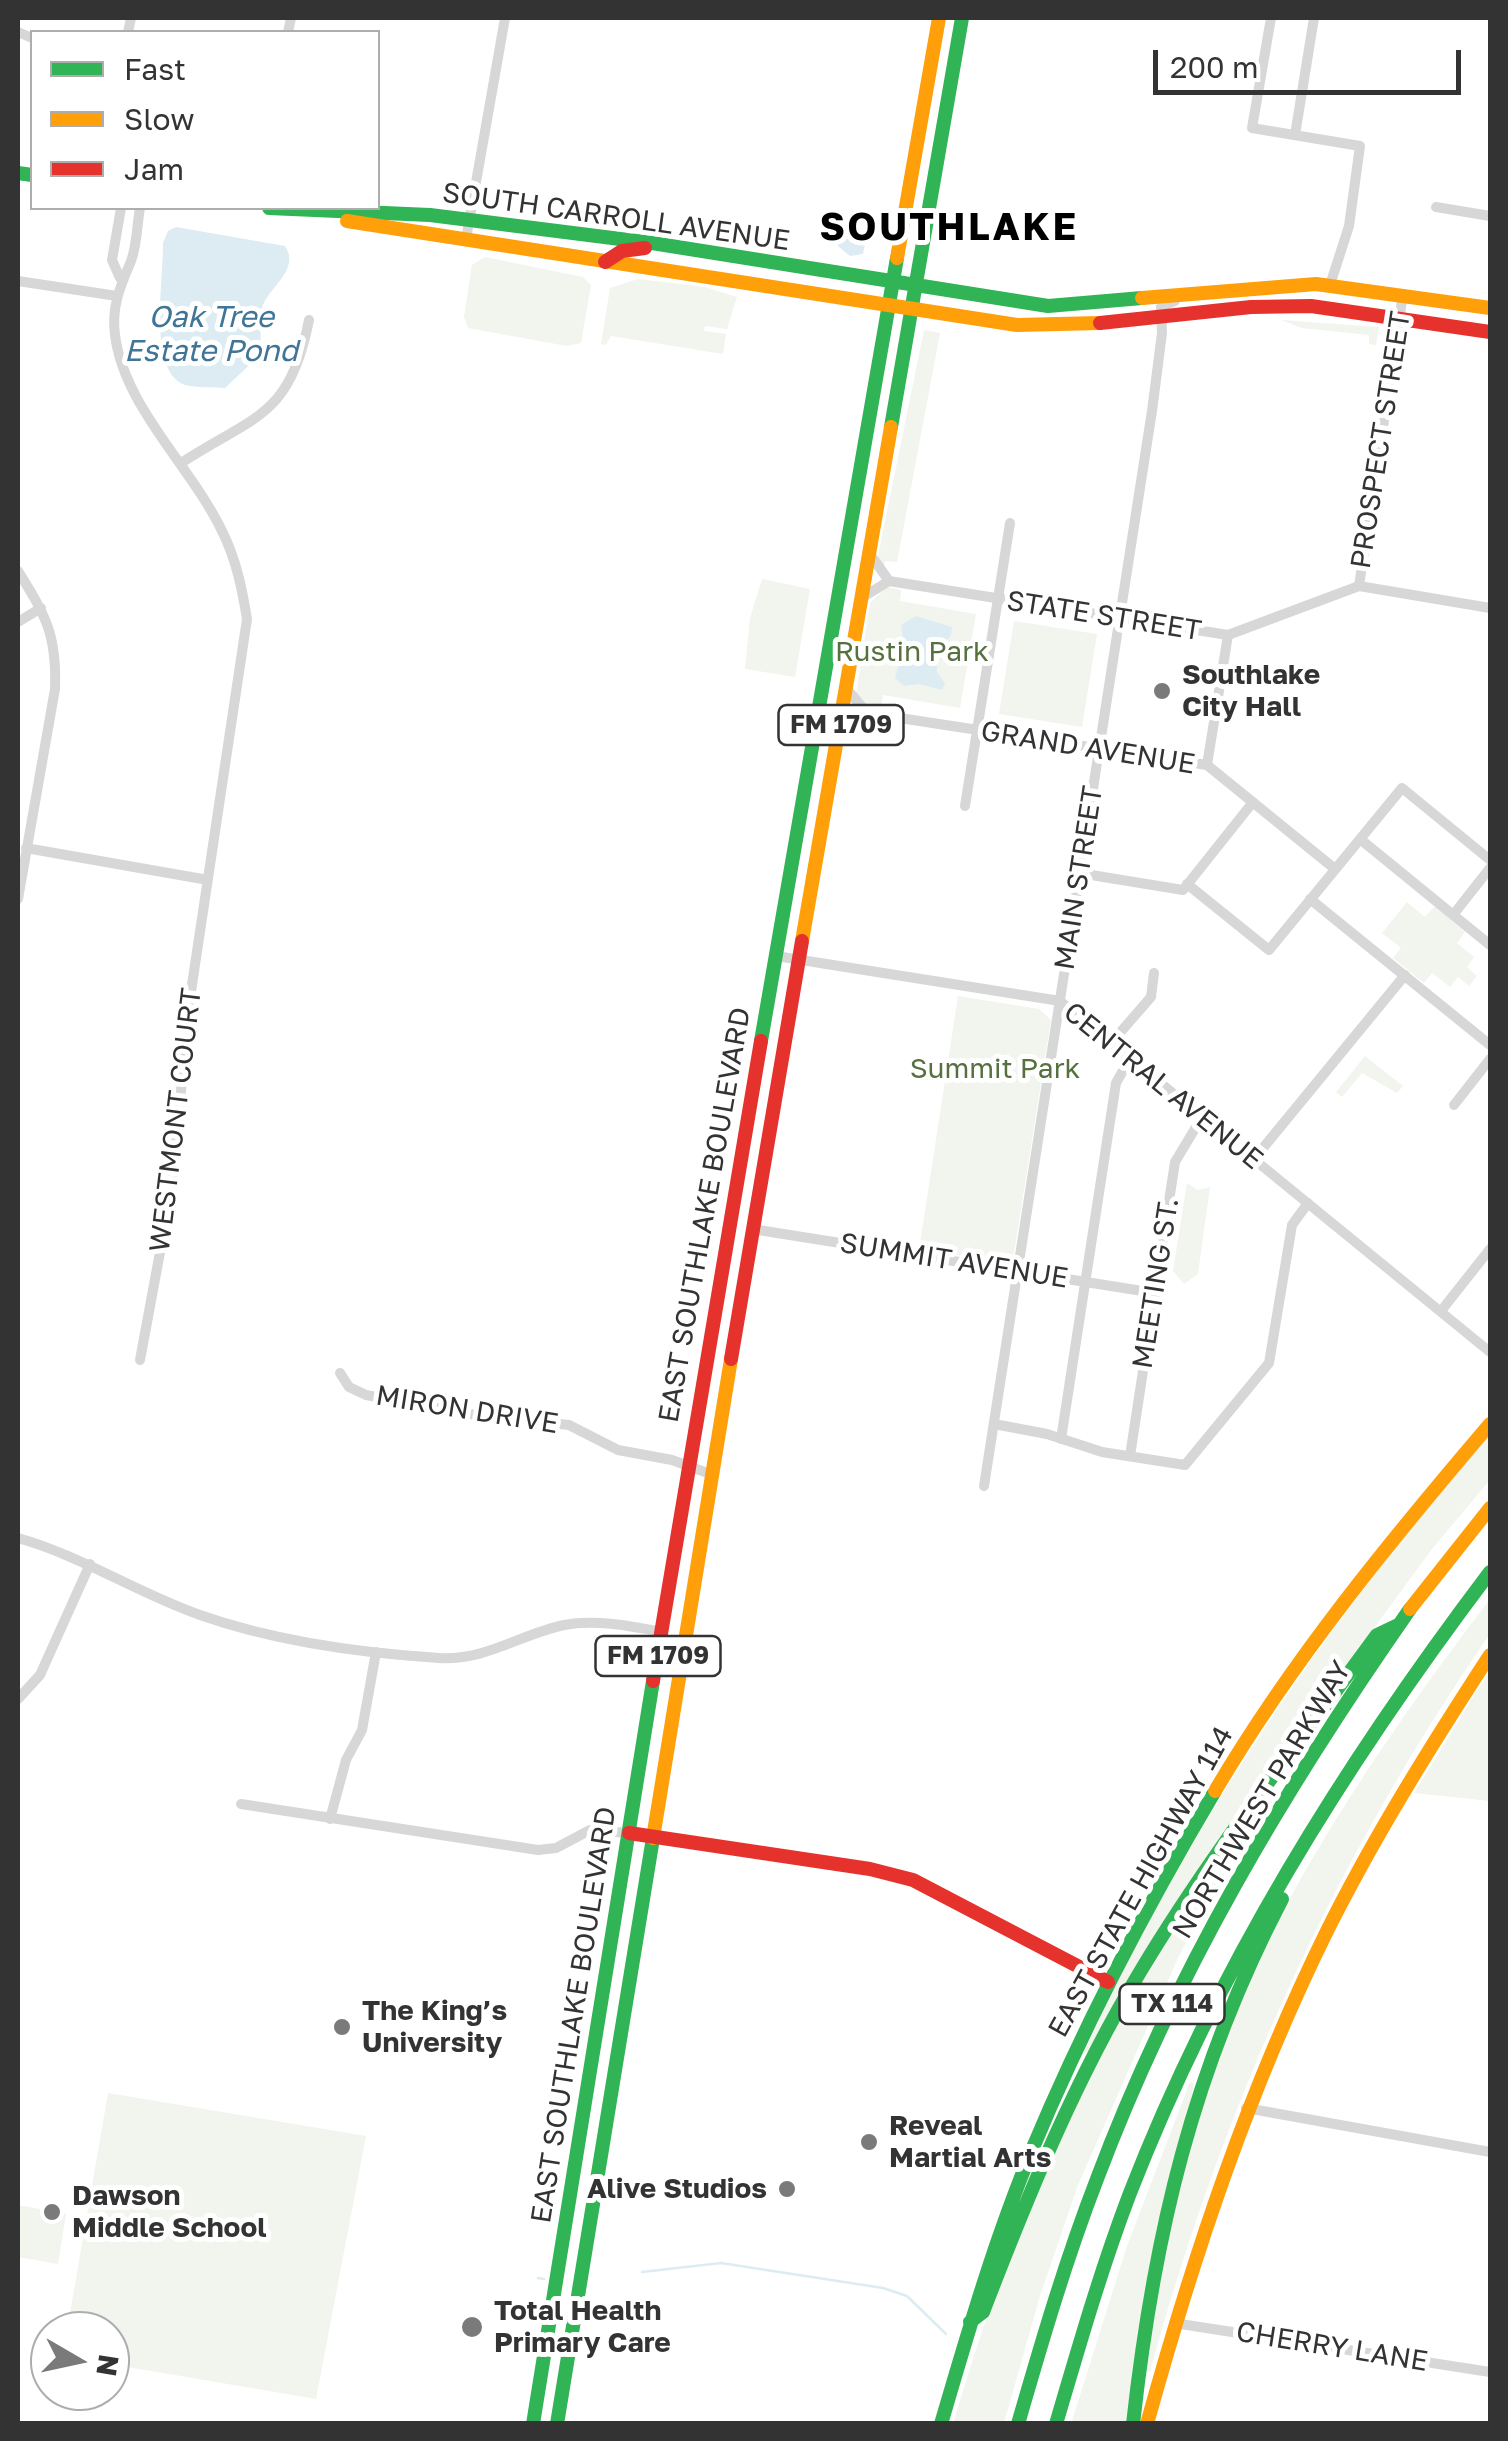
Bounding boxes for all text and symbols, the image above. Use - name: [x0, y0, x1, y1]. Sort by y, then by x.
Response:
- legend: [30, 30, 380, 210]
- scale bar: [1158, 30, 1466, 92]
- text: 200 m: [1170, 49, 1259, 85]
- text: Fast: [124, 51, 186, 87]
- text: Slow: [124, 101, 195, 137]
- text: Jam: [124, 151, 184, 187]
- street label: SOUTH CARROLL AVENUE: [440, 176, 792, 258]
- district label: SOUTHLAKE: [819, 205, 1079, 251]
- water label: Oak Tree Estate Pond: [124, 299, 298, 370]
- street label: PROSPECT STREET: [1344, 309, 1418, 571]
- street label: STATE STREET: [1004, 584, 1204, 648]
- park label: Rustin Park: [835, 635, 989, 669]
- place label: Southlake City Hall: [1182, 658, 1320, 724]
- marker: Southlake City Hall: [1151, 680, 1173, 702]
- road number: FM 1709: [778, 705, 904, 745]
- street label: GRAND AVENUE: [979, 714, 1197, 782]
- street label: MAIN STREET: [1048, 784, 1110, 972]
- street label: WESTMONT COURT: [143, 986, 209, 1254]
- street label: CENTRAL AVENUE: [1057, 995, 1269, 1177]
- street label: EAST SOUTHLAKE BOULEVARD: [652, 1005, 758, 1425]
- park label: Summit Park: [910, 1052, 1080, 1086]
- street label: MEETING ST.: [1126, 1195, 1186, 1371]
- street label: SUMMIT AVENUE: [838, 1226, 1070, 1296]
- street label: MIRON DRIVE: [373, 1379, 561, 1441]
- road number: FM 1709: [596, 1636, 720, 1676]
- street label: NORTHWEST PARKWAY: [1166, 1655, 1358, 1945]
- street label: EAST STATE HIGHWAY 114: [1042, 1721, 1240, 2043]
- street label: EAST SOUTHLAKE BOULEVARD: [524, 1804, 624, 2226]
- road number: TX 114: [1120, 1984, 1224, 2024]
- place label: The King’s University: [362, 1994, 507, 2060]
- marker: The King’s University: [331, 2016, 353, 2038]
- place label: Reveal Martial Arts: [889, 2109, 1051, 2175]
- marker: Reveal Martial Arts: [858, 2131, 880, 2153]
- place label: Alive Studios: [587, 2172, 767, 2206]
- marker: Alive Studios: [776, 2178, 798, 2200]
- place label: Dawson Middle School: [72, 2179, 267, 2245]
- marker: Dawson Middle School: [41, 2201, 63, 2223]
- place label: Total Health Primary Care: [494, 2294, 671, 2360]
- north arrow: [30, 2311, 130, 2411]
- marker: Total Health Primary Care: [459, 2314, 485, 2340]
- street label: CHERRY LANE: [1234, 2315, 1430, 2379]
- text: N: [90, 2352, 126, 2379]

